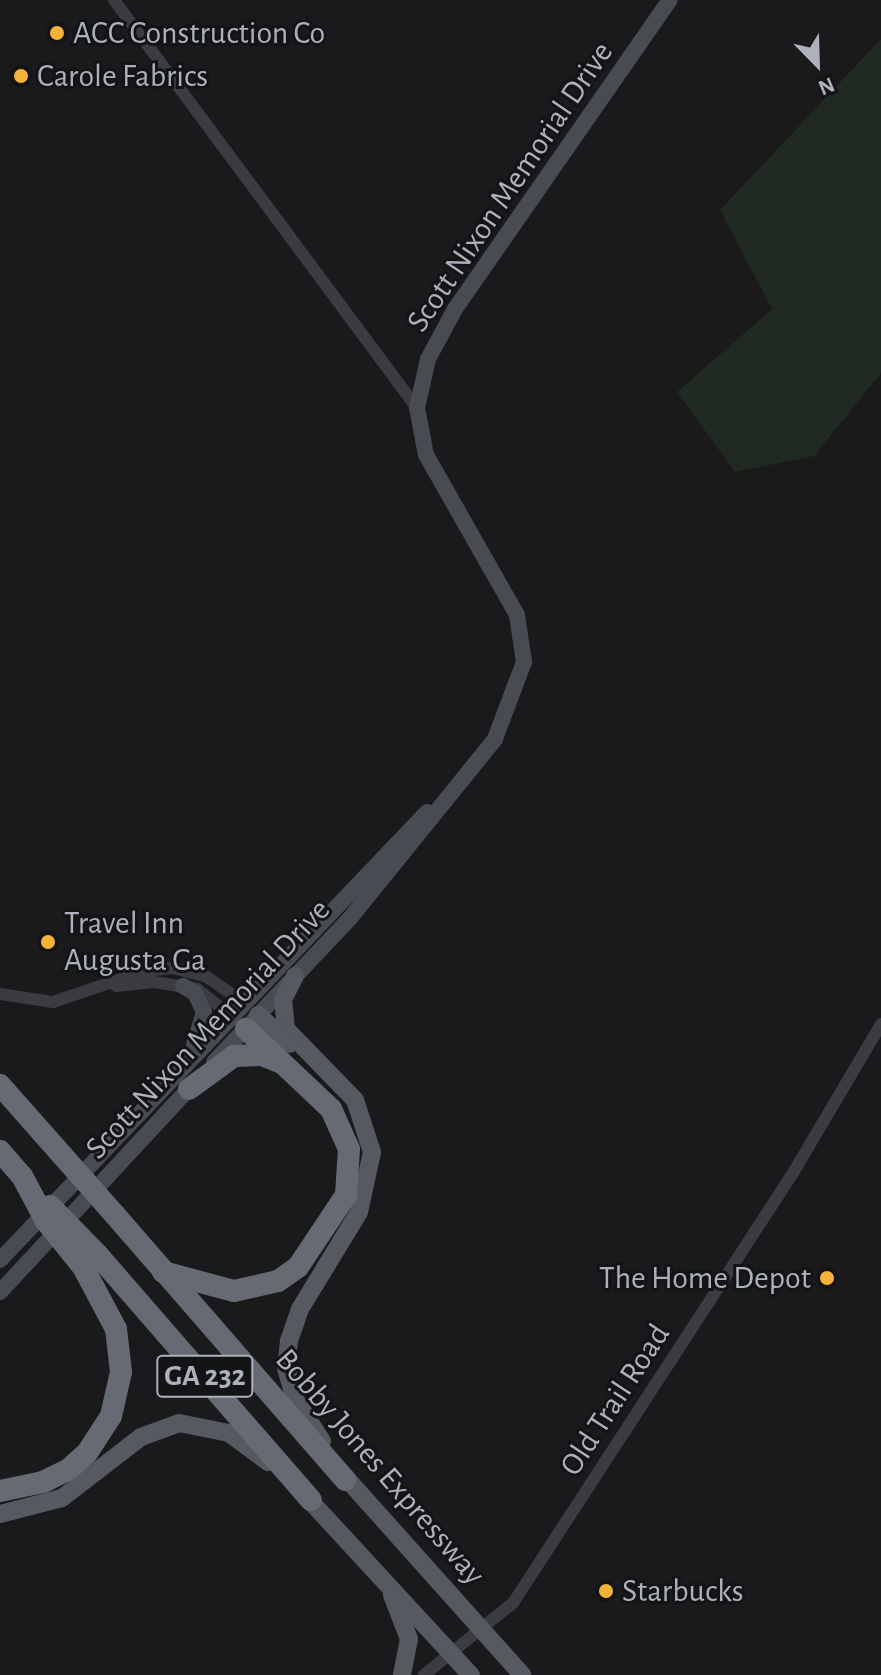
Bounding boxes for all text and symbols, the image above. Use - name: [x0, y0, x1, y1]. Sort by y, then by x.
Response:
- place label: ACC Construction Co: [73, 14, 325, 52]
- marker: ACC Construction Co: [48, 24, 66, 42]
- north arrow: [777, 24, 857, 104]
- street label: Scott Nixon Memorial Drive: [399, 35, 621, 339]
- place label: Carole Fabrics: [37, 57, 208, 95]
- marker: Carole Fabrics: [12, 67, 30, 85]
- text: N: [815, 73, 838, 99]
- street label: Scott Nixon Memorial Drive: [78, 891, 338, 1167]
- place label: Travel Inn Augusta Ga: [64, 905, 206, 980]
- marker: Travel Inn Augusta Ga: [39, 933, 57, 951]
- place label: The Home Depot: [599, 1259, 811, 1297]
- marker: The Home Depot: [818, 1269, 836, 1287]
- street label: Old Trail Road: [552, 1317, 678, 1483]
- street label: Bobby Jones Expressway: [267, 1341, 493, 1593]
- road number: GA 232: [155, 1350, 255, 1402]
- place label: Starbucks: [622, 1572, 744, 1610]
- marker: Starbucks: [597, 1582, 615, 1600]

